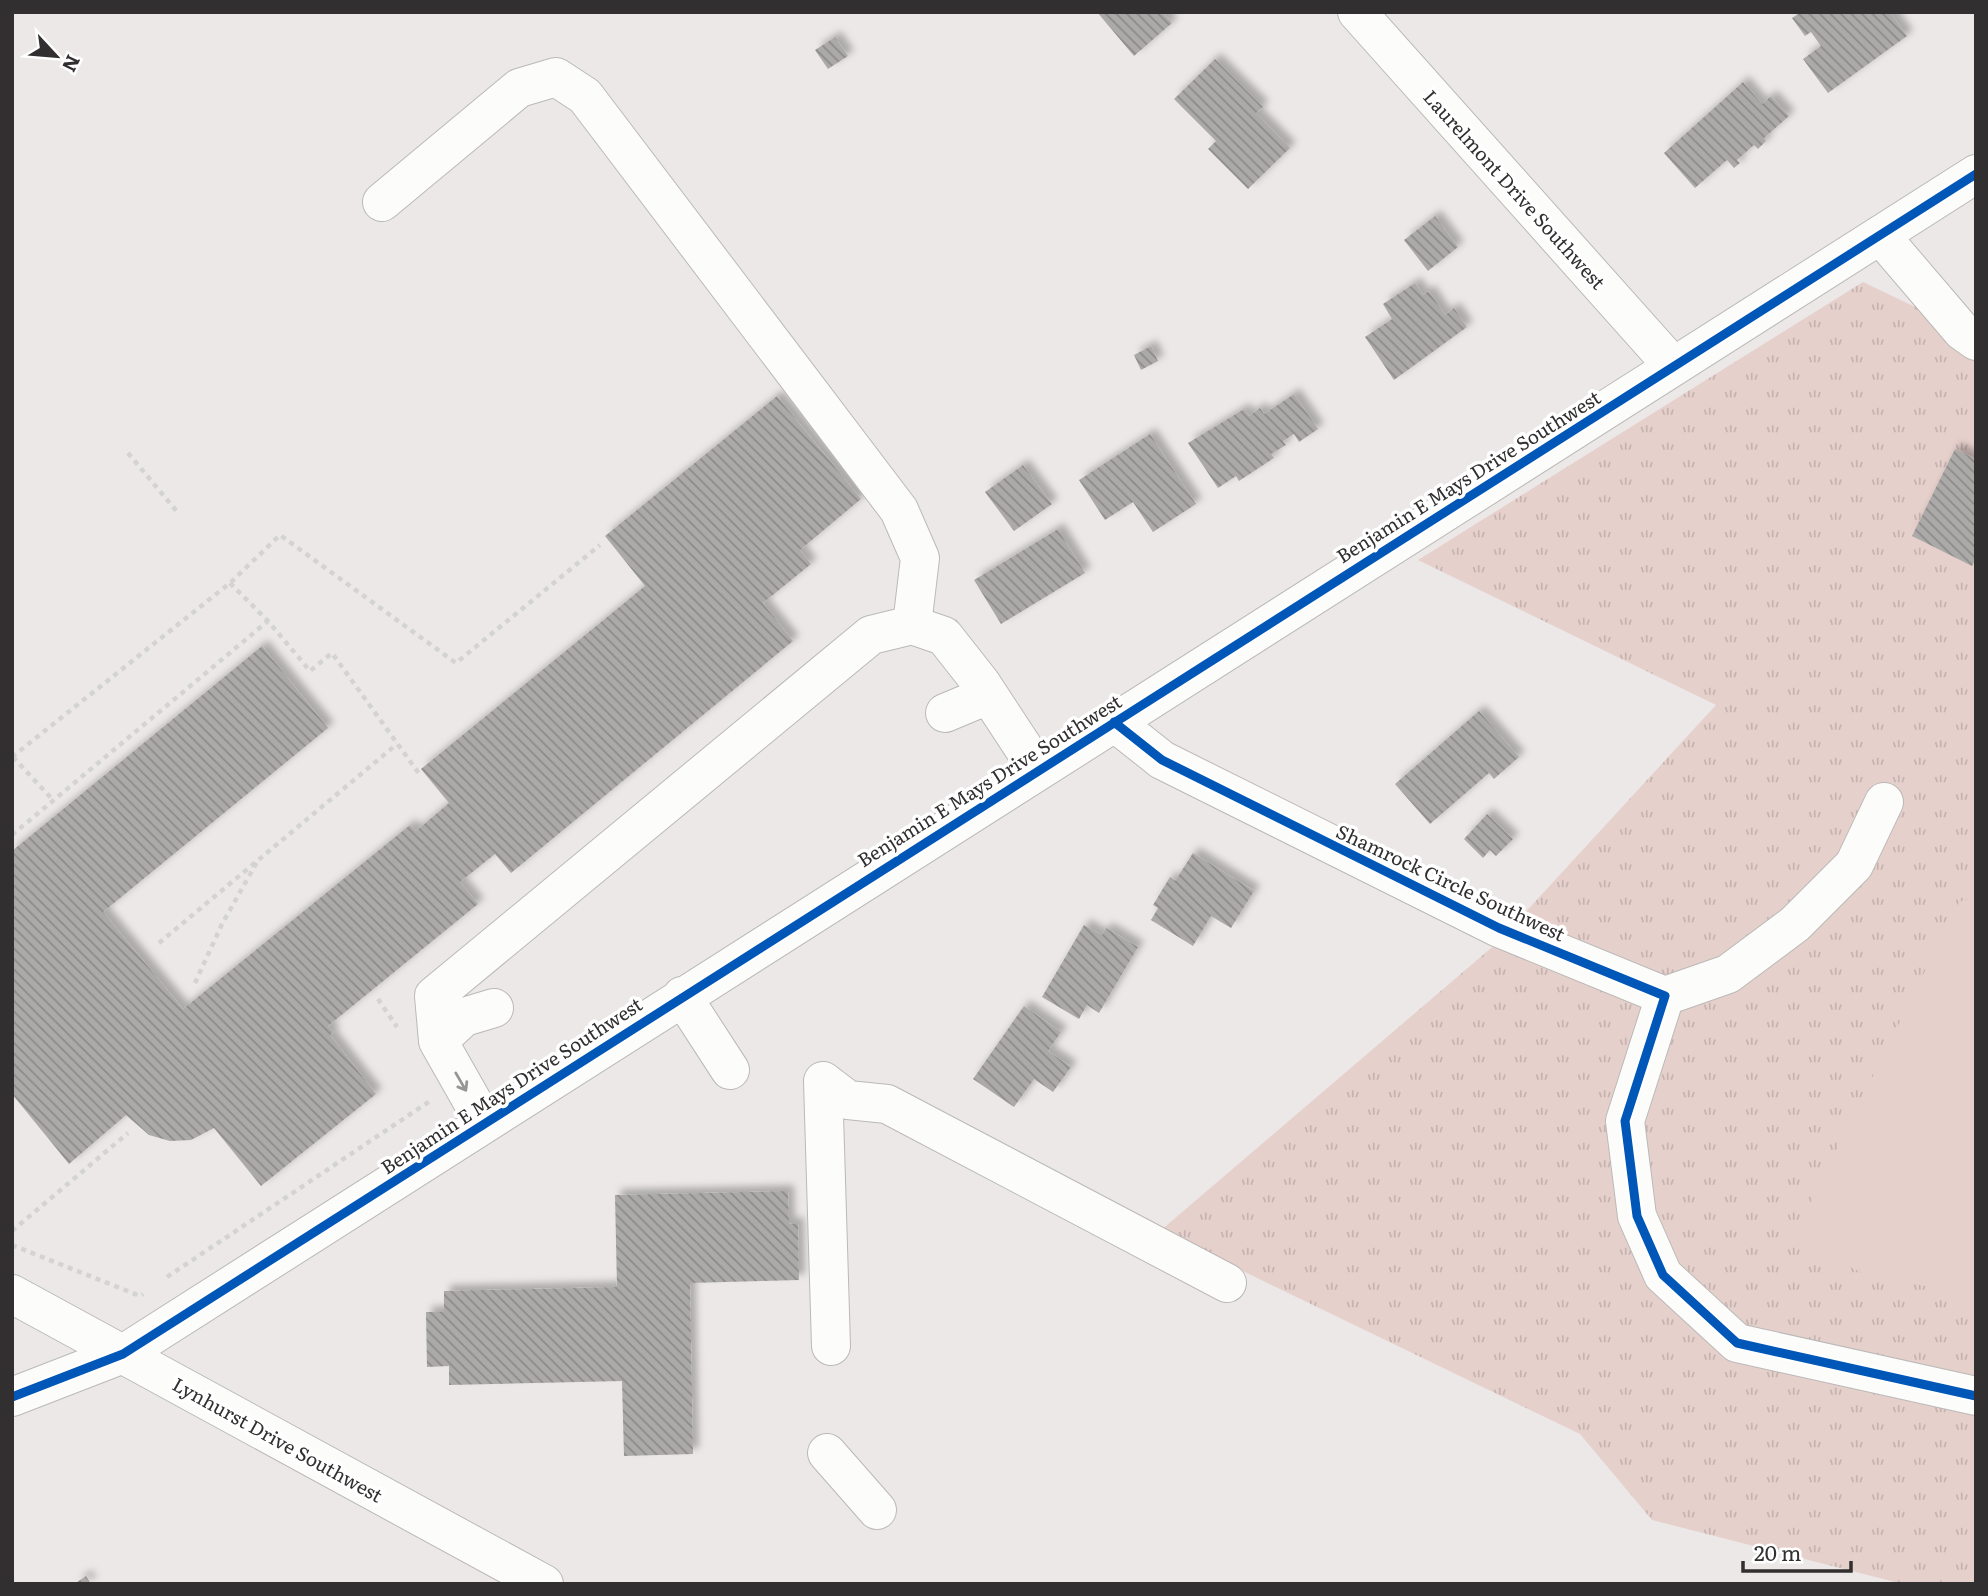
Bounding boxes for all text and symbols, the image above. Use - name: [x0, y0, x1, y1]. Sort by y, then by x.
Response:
- north arrow: [21, 21, 91, 91]
- text: N: [56, 51, 88, 77]
- street label: Laurelmont Drive Southwest: [1418, 83, 1613, 295]
- street label: Benjamin E Mays Drive Southwest: [1330, 383, 1606, 569]
- street label: Benjamin E Mays Drive Southwest: [851, 687, 1127, 873]
- street label: Shamrock Circle Southwest: [1332, 817, 1570, 948]
- street label: Benjamin E Mays Drive Southwest: [375, 990, 648, 1180]
- one-way arrow: [454, 1071, 468, 1091]
- street label: Lynhurst Drive Southwest: [168, 1369, 388, 1509]
- scale bar: [1743, 1530, 1852, 1574]
- text: 20 m: [1754, 1536, 1801, 1567]

